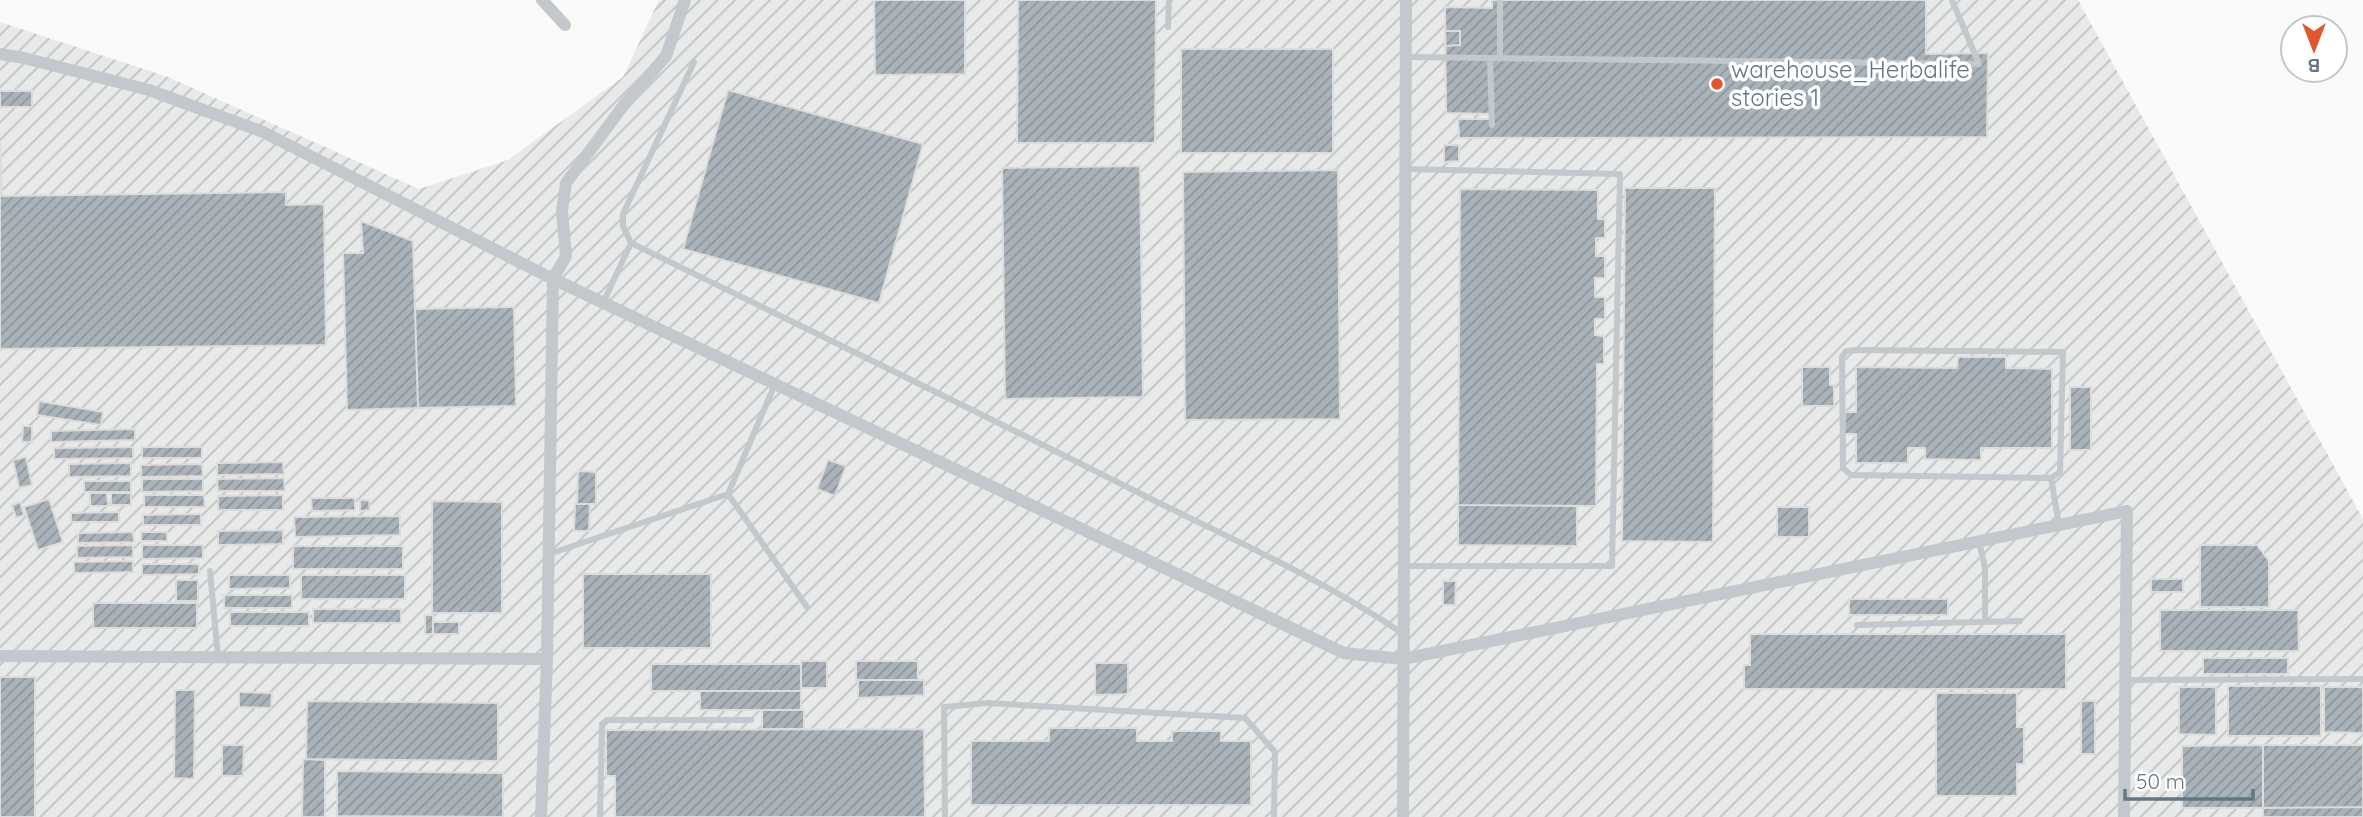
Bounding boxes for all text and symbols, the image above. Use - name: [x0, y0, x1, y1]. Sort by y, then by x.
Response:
- north arrow: [2279, 14, 2349, 84]
- place label: warehouse_Herbalife stories 1: [1731, 54, 1970, 112]
- text: B: [2308, 54, 2320, 78]
- marker: warehouse_Herbalife stories 1: [1709, 76, 1725, 92]
- scale bar: [2125, 758, 2253, 802]
- text: 50 m: [2136, 768, 2185, 794]

